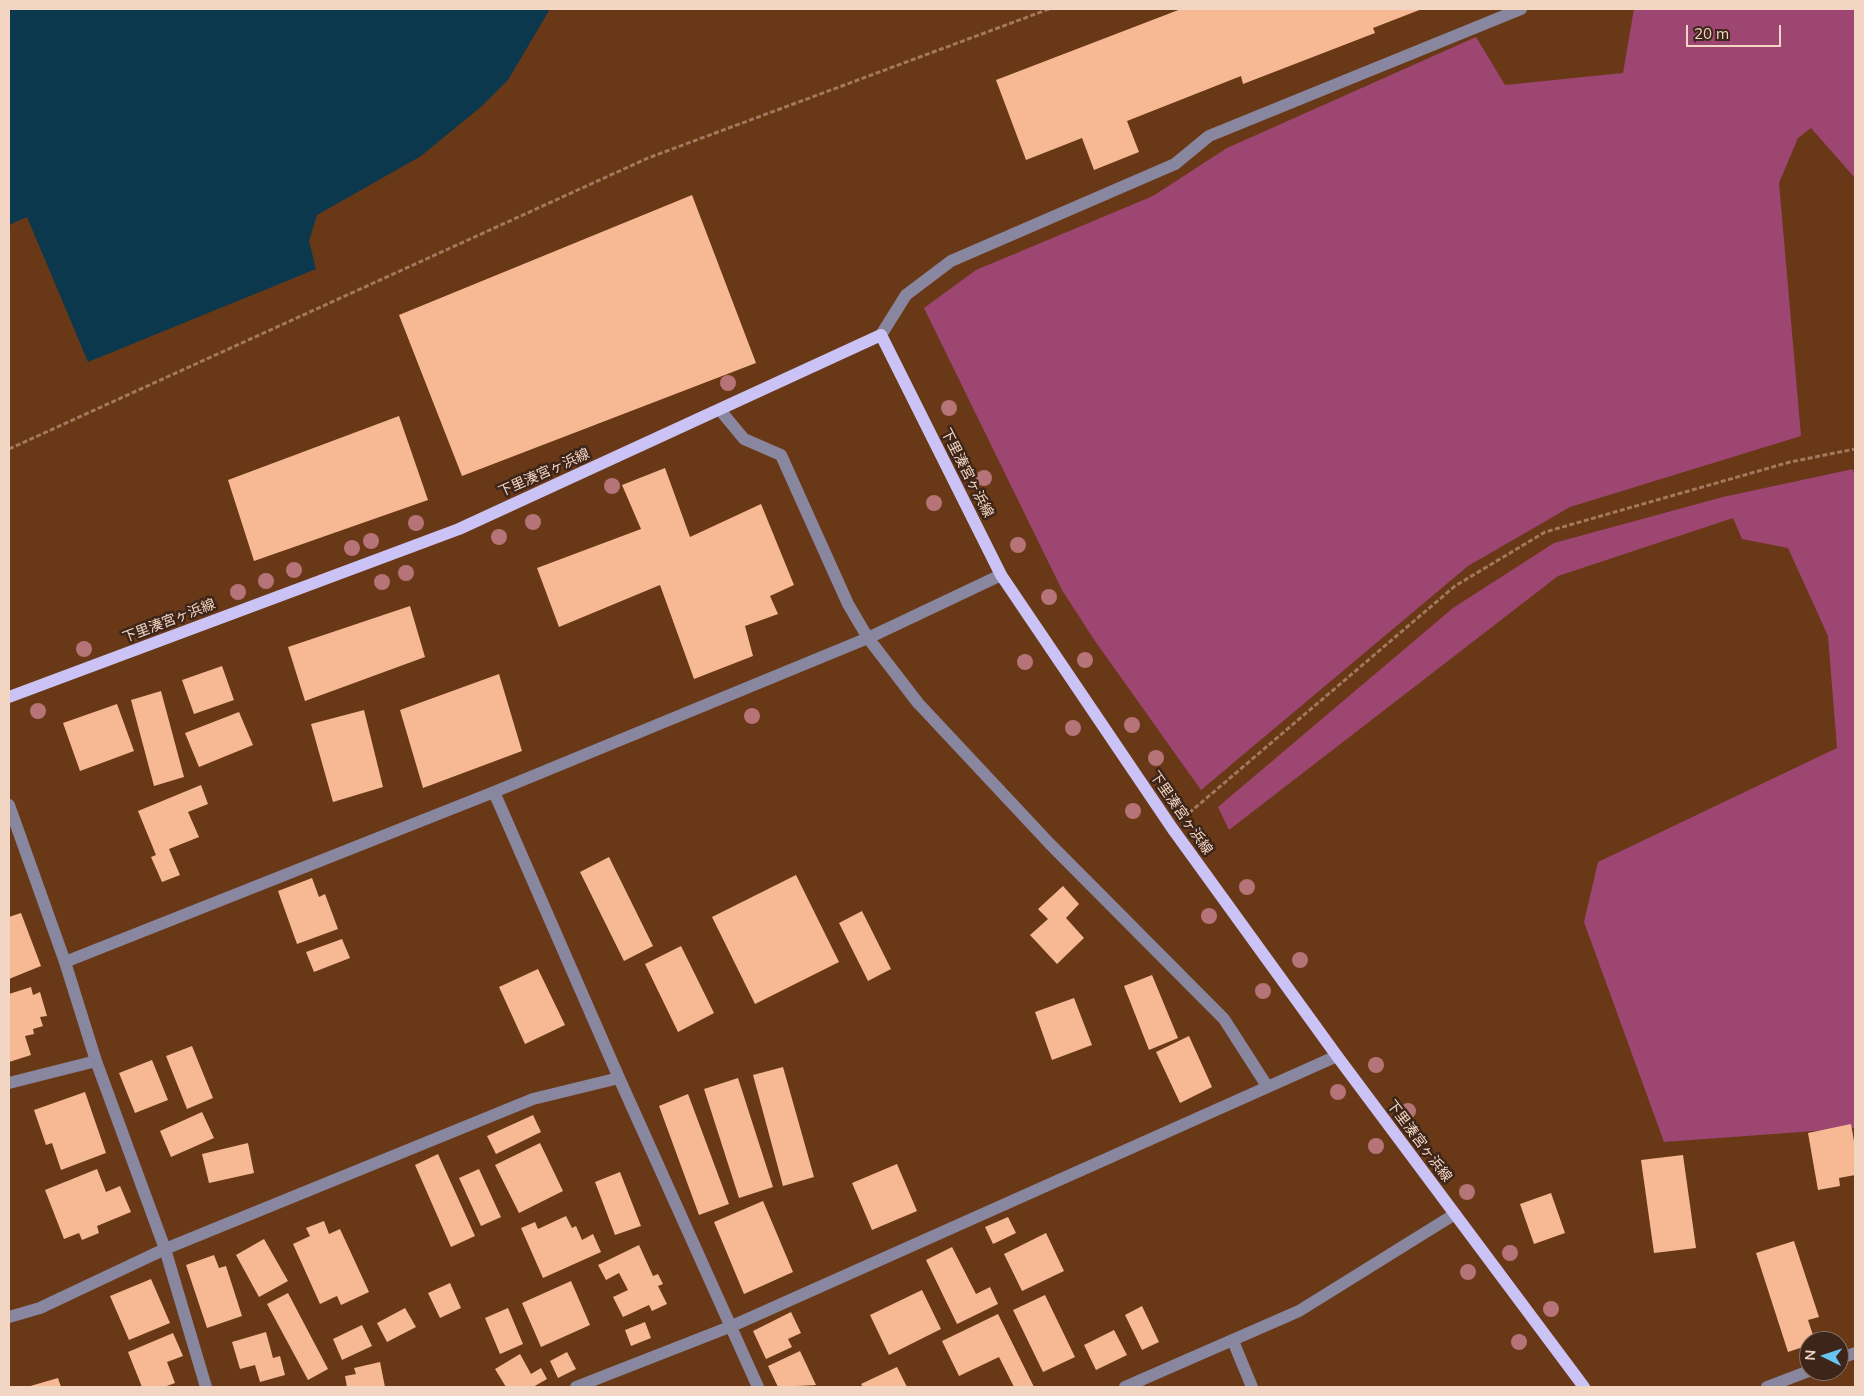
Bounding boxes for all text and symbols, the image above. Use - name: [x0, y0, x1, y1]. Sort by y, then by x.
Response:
- scale bar: [1689, 15, 1784, 47]
- text: 20 m: [1694, 24, 1729, 43]
- street label: 下里湊宮ヶ浜線: [937, 426, 997, 520]
- street label: 下里湊宮ヶ浜線: [496, 445, 592, 501]
- street label: 下里湊宮ヶ浜線: [120, 596, 218, 646]
- street label: 下里湊宮ヶ浜線: [1146, 768, 1216, 858]
- street label: 下里湊宮ヶ浜線: [1383, 1097, 1455, 1185]
- north arrow: [1799, 1331, 1849, 1381]
- text: N: [1801, 1349, 1819, 1361]

